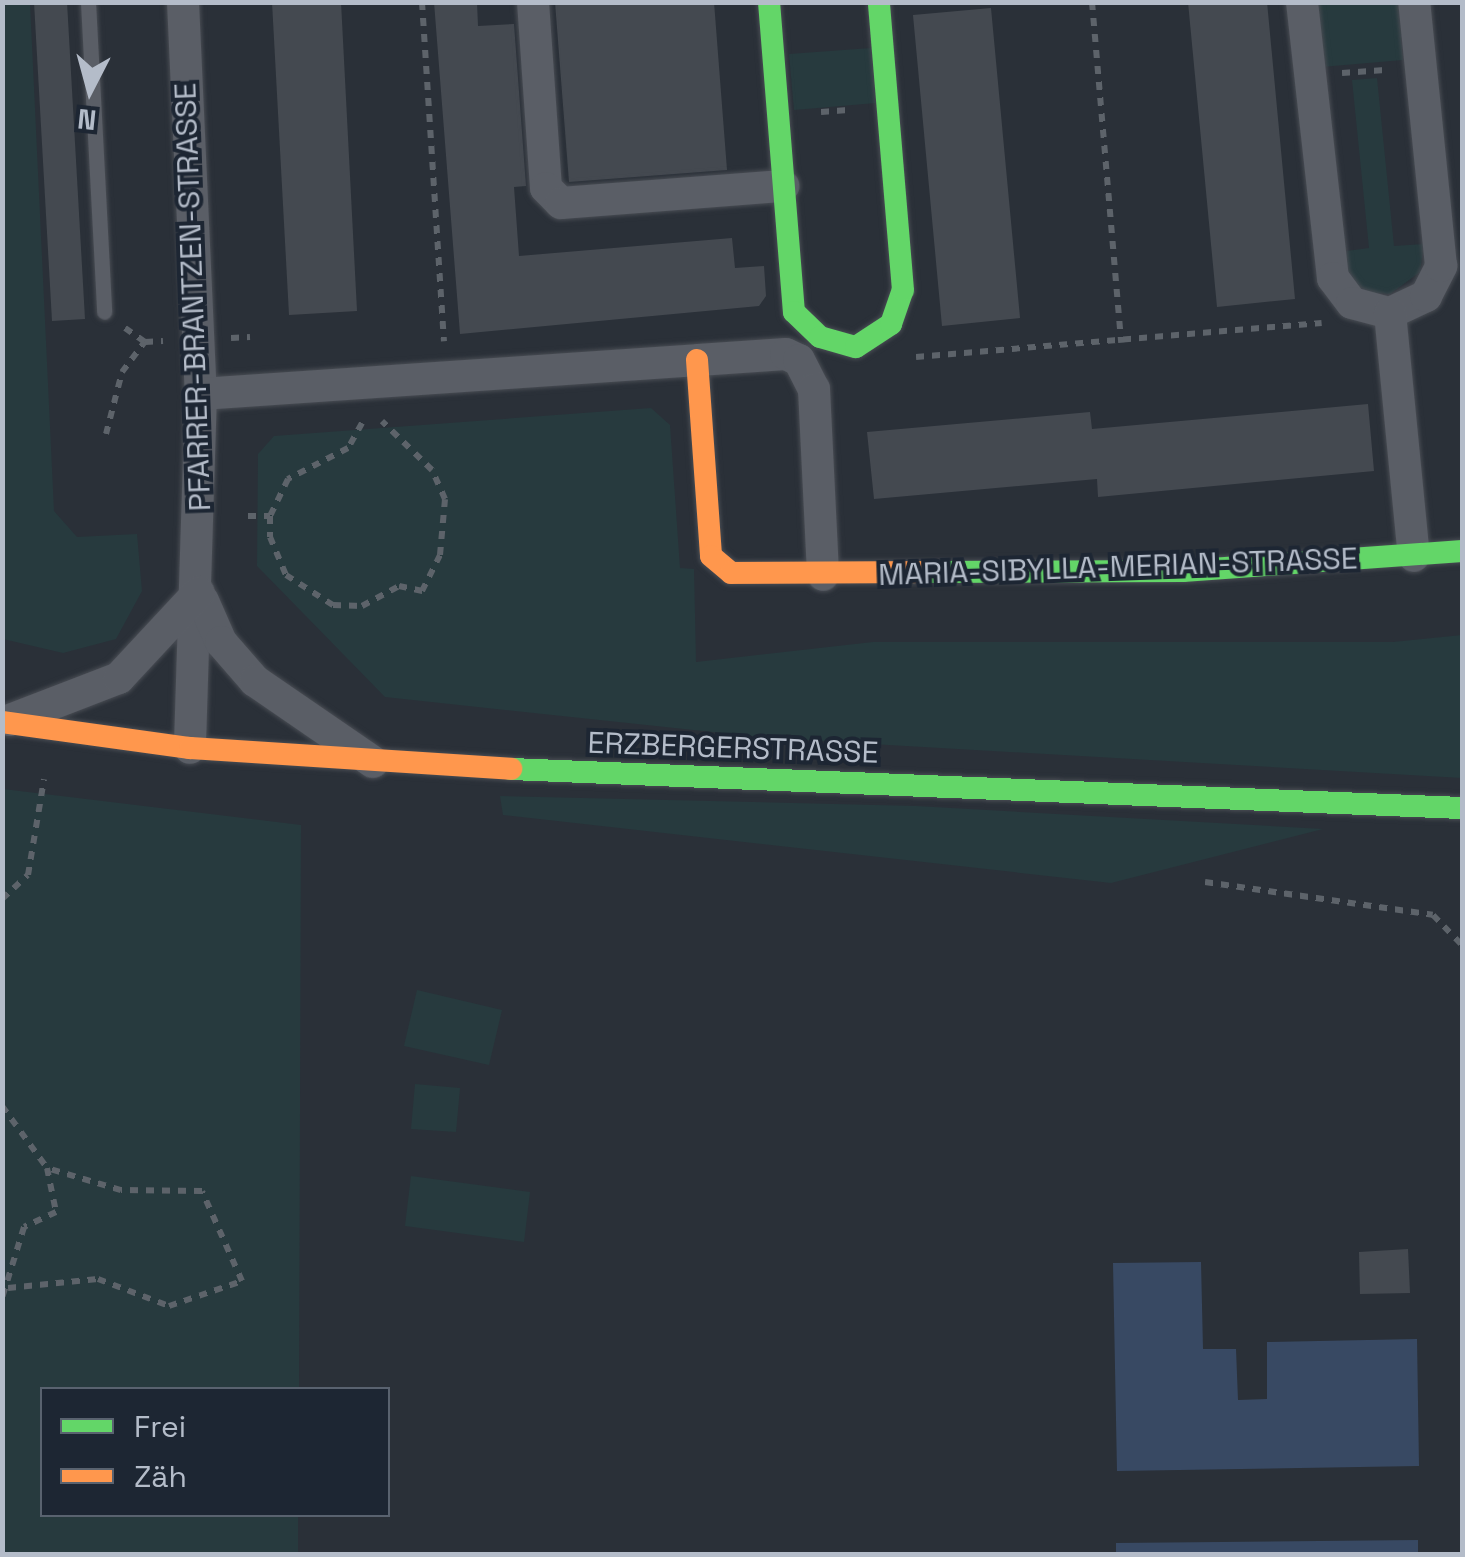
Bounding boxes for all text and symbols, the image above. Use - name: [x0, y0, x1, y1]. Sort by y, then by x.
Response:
- north arrow: [40, 40, 140, 140]
- street label: PFARRER-BRANTZEN-STRASSE: [168, 82, 218, 512]
- text: N: [76, 101, 98, 139]
- street label: MARIA-SIBYLLA-MERIAN-STRASSE: [878, 541, 1358, 593]
- street label: ERZBERGERSTRASSE: [587, 725, 879, 771]
- legend: [40, 1387, 390, 1517]
- text: Frei: [134, 1407, 186, 1446]
- text: Zäh: [134, 1457, 187, 1496]

